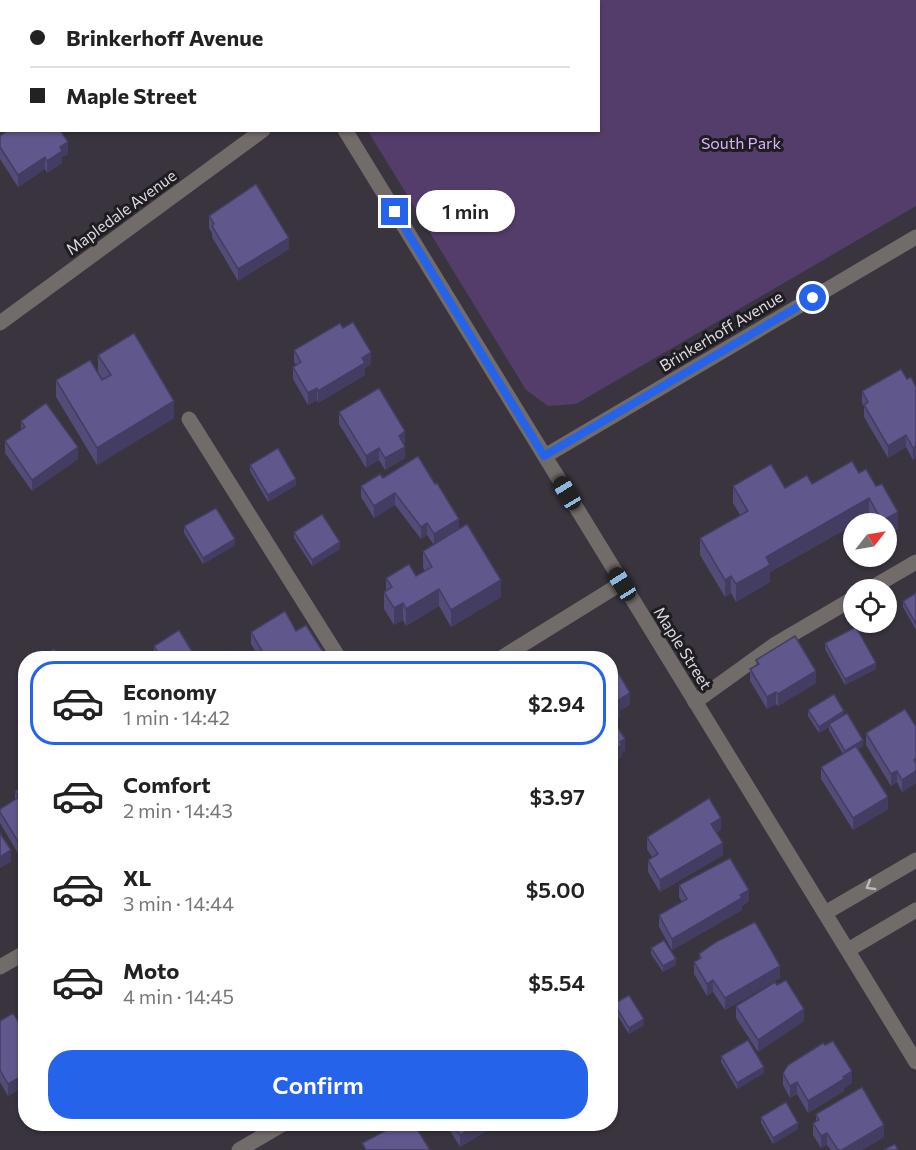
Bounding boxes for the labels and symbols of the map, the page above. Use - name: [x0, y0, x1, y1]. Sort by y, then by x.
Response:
- park label: South Park: [701, 133, 781, 152]
- street label: Mapledale Avenue: [62, 165, 180, 258]
- callout: 1 min: [416, 191, 515, 233]
- route end: [381, 198, 408, 225]
- route start: [799, 284, 826, 311]
- street label: Brinkerhoff Avenue: [656, 286, 786, 375]
- car: [550, 473, 584, 513]
- north arrow: [843, 513, 897, 567]
- car: [605, 564, 639, 604]
- street label: Maple Street: [651, 603, 717, 693]
- one-way arrow: [866, 879, 876, 891]

